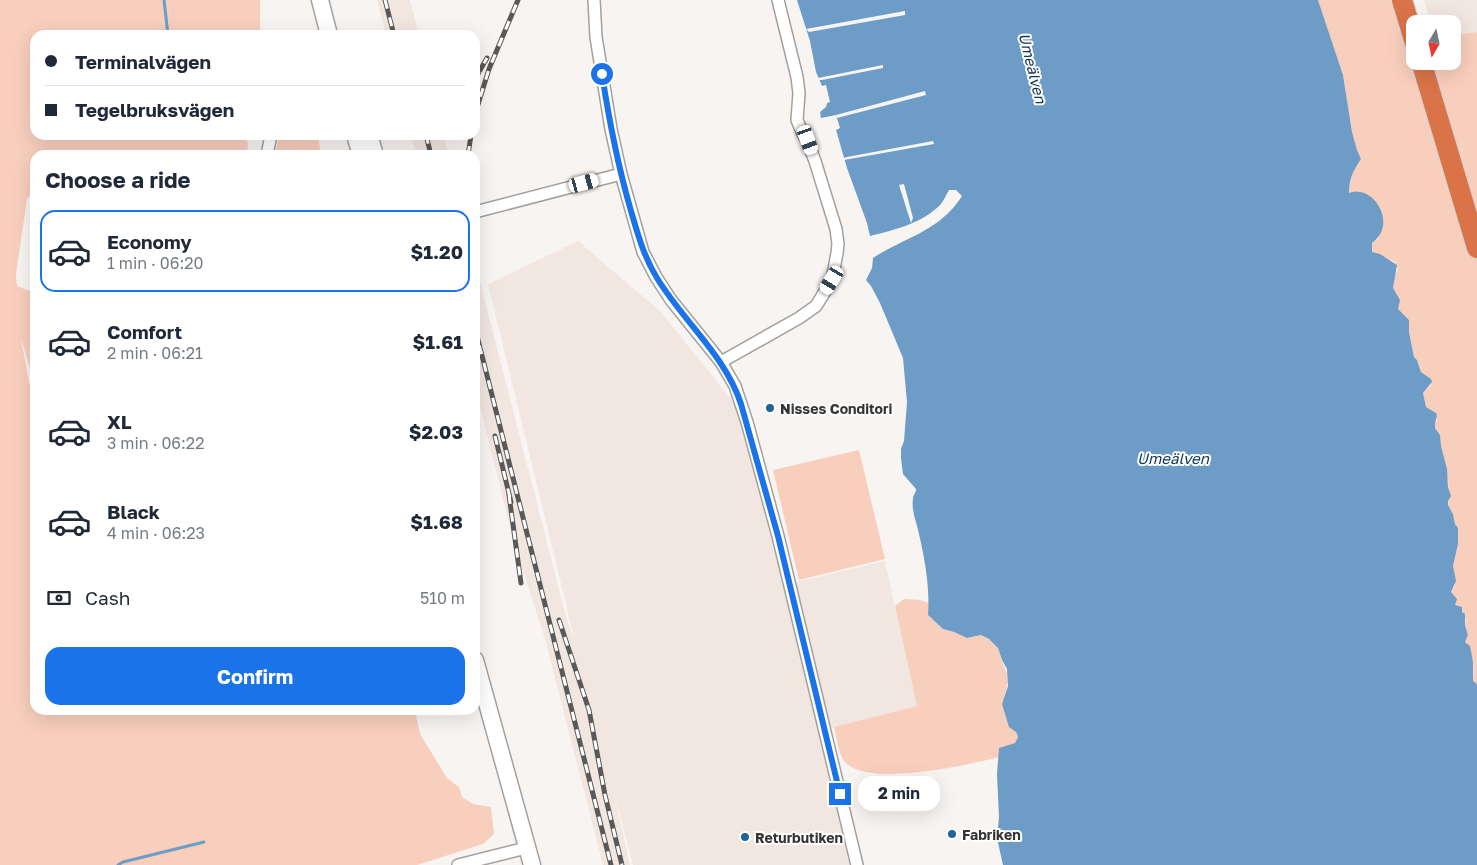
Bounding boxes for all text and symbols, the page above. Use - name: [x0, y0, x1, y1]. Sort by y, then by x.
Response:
- north arrow: [1406, 15, 1461, 70]
- map controls: [1406, 15, 1461, 70]
- water label: Umeälven: [1016, 31, 1051, 106]
- text: Terminalvägen: [75, 50, 211, 73]
- route start: [591, 63, 613, 85]
- text: Tegelbruksvägen: [75, 98, 234, 121]
- car: [795, 123, 820, 157]
- text: Choose a ride: [45, 166, 191, 193]
- car: [567, 172, 600, 194]
- icon: car: [47, 229, 92, 274]
- text: Economy: [107, 230, 192, 253]
- text: $1.20: [410, 240, 463, 263]
- text: 1 min · 06:20: [107, 253, 203, 273]
- car: [817, 263, 846, 297]
- icon: car: [47, 319, 92, 364]
- text: Comfort: [107, 320, 182, 343]
- text: $1.61: [413, 330, 463, 353]
- text: 2 min · 06:21: [107, 343, 203, 363]
- place label: Nisses Conditori: [780, 400, 892, 417]
- marker: Nisses Conditori: [764, 402, 776, 414]
- icon: car: [47, 409, 92, 454]
- text: XL: [107, 410, 132, 433]
- text: $2.03: [409, 420, 463, 443]
- text: 3 min · 06:22: [107, 433, 204, 453]
- water label: Umeälven: [1137, 449, 1210, 467]
- icon: car: [47, 499, 92, 544]
- text: Black: [107, 500, 160, 523]
- text: $1.68: [410, 510, 463, 533]
- text: 4 min · 06:23: [107, 523, 205, 543]
- icon: cash: [45, 584, 73, 612]
- text: Cash: [85, 586, 130, 609]
- text: 510 m: [420, 588, 465, 608]
- button: Confirm: [45, 647, 465, 705]
- callout: 2 min: [858, 776, 940, 812]
- route end: [829, 783, 851, 805]
- text: 2 min: [878, 783, 920, 803]
- place label: Fabriken: [962, 826, 1021, 843]
- marker: Fabriken: [946, 828, 958, 840]
- place label: Returbutiken: [755, 829, 843, 846]
- marker: Returbutiken: [739, 831, 751, 843]

